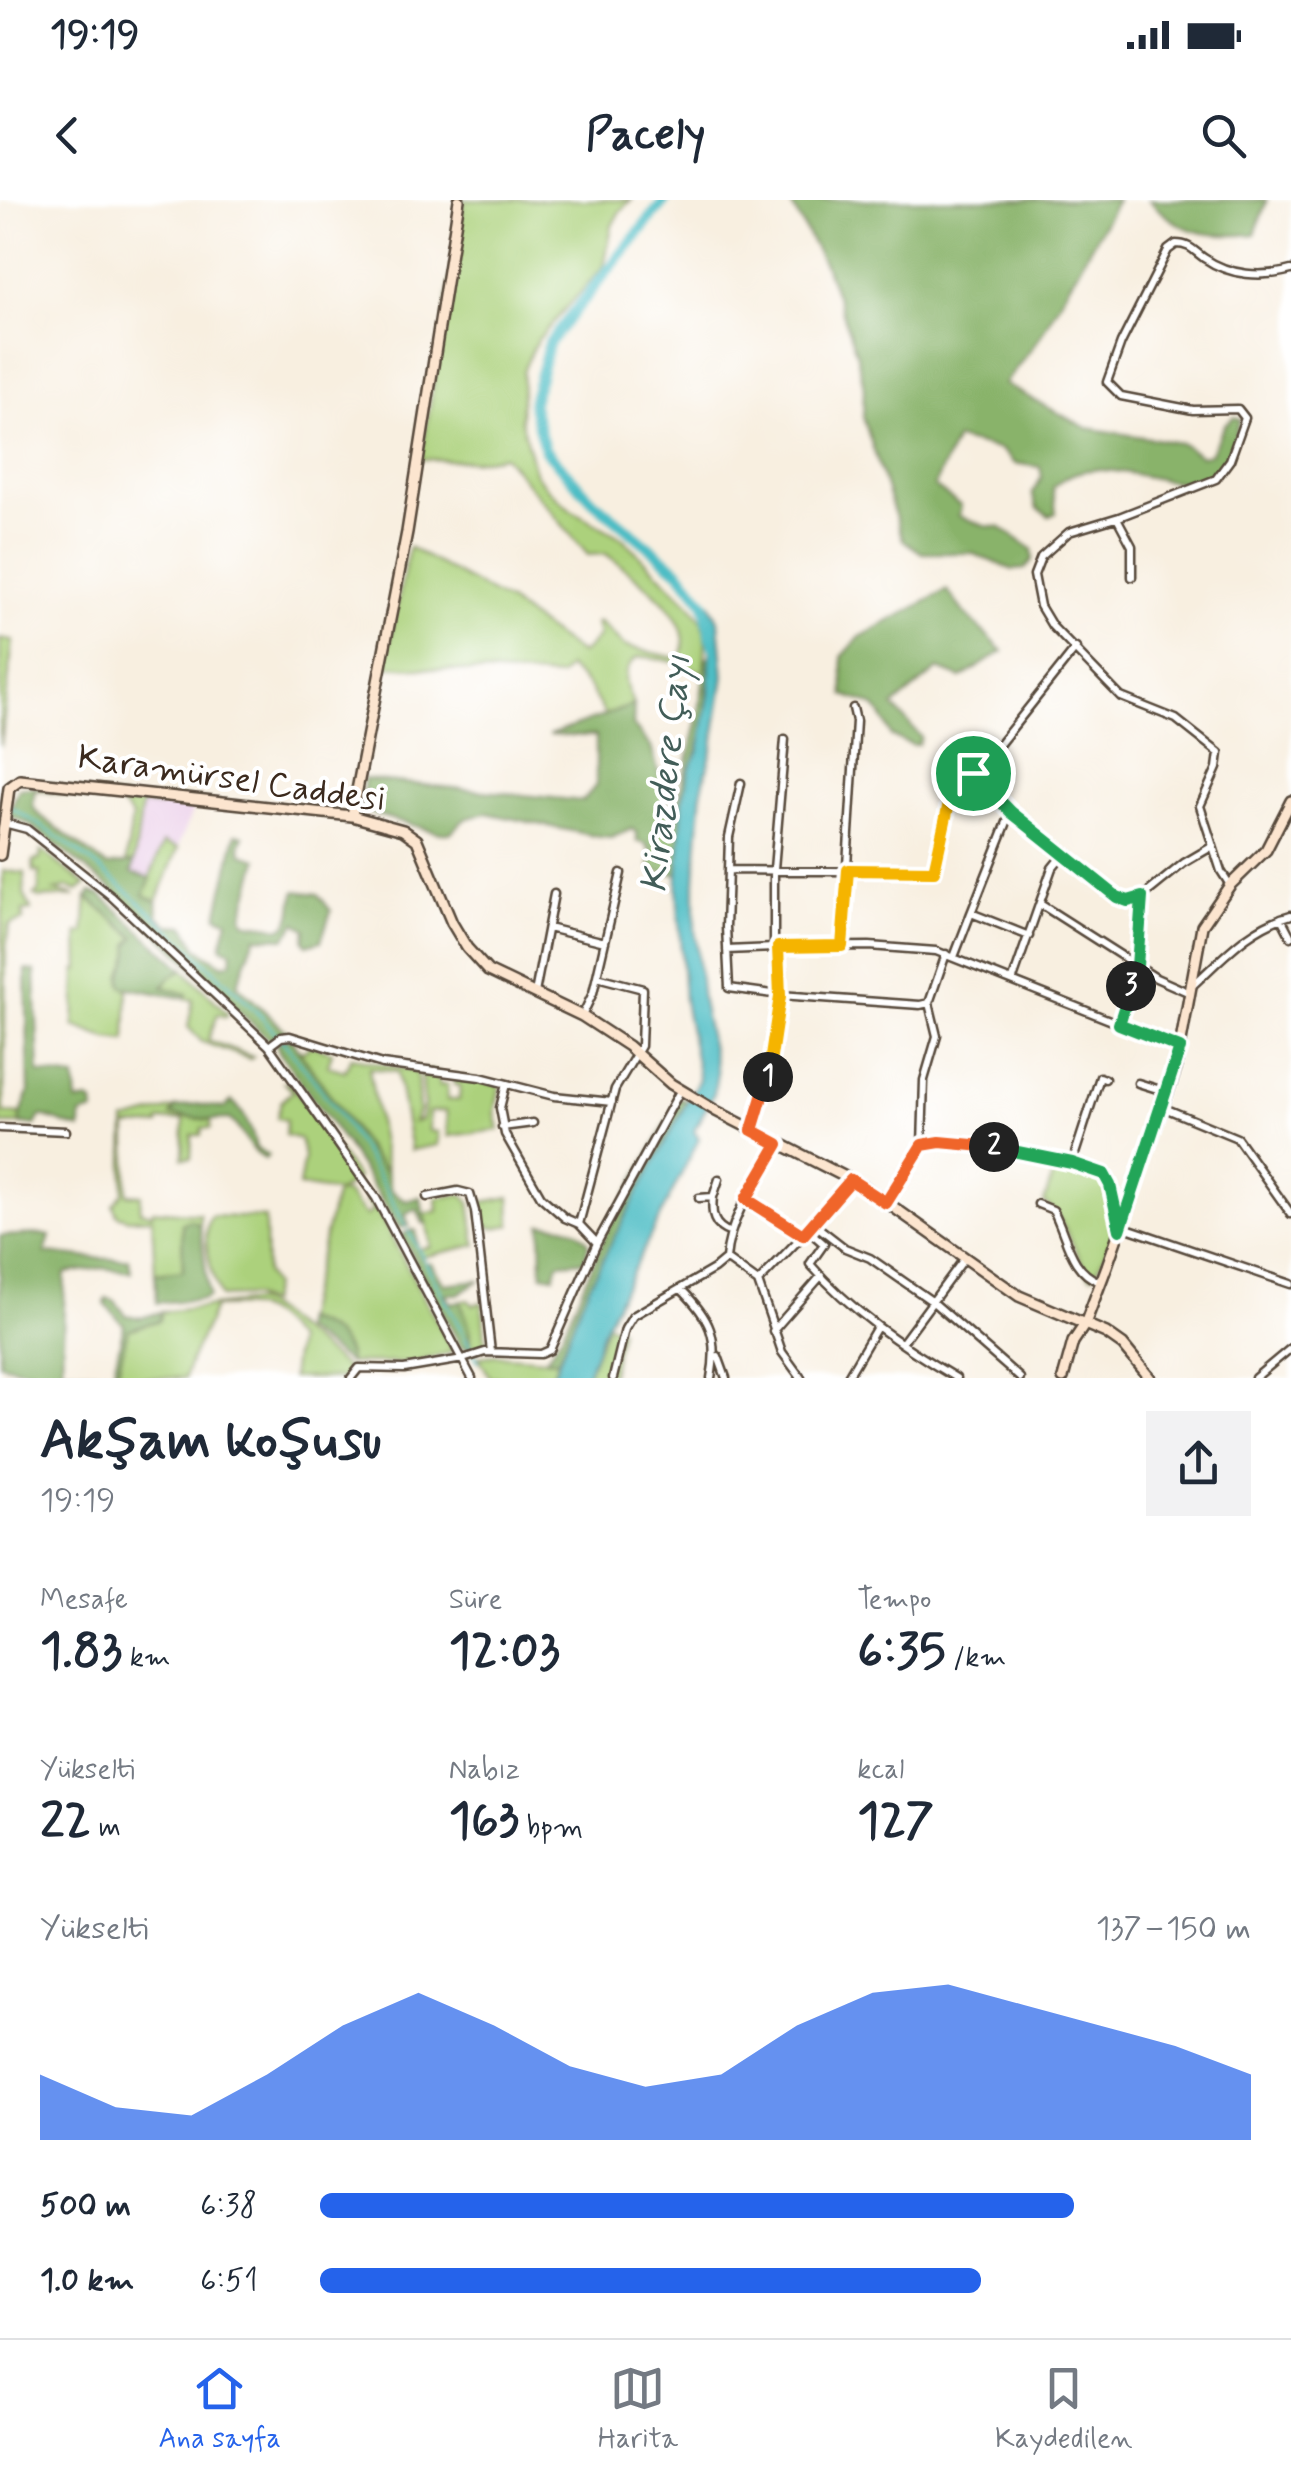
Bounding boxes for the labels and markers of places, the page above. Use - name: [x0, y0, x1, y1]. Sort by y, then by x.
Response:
- pin: [931, 731, 1016, 816]
- pin: 3: [1106, 961, 1156, 1011]
- pin: 1: [743, 1052, 793, 1102]
- pin: 2: [969, 1122, 1019, 1172]

